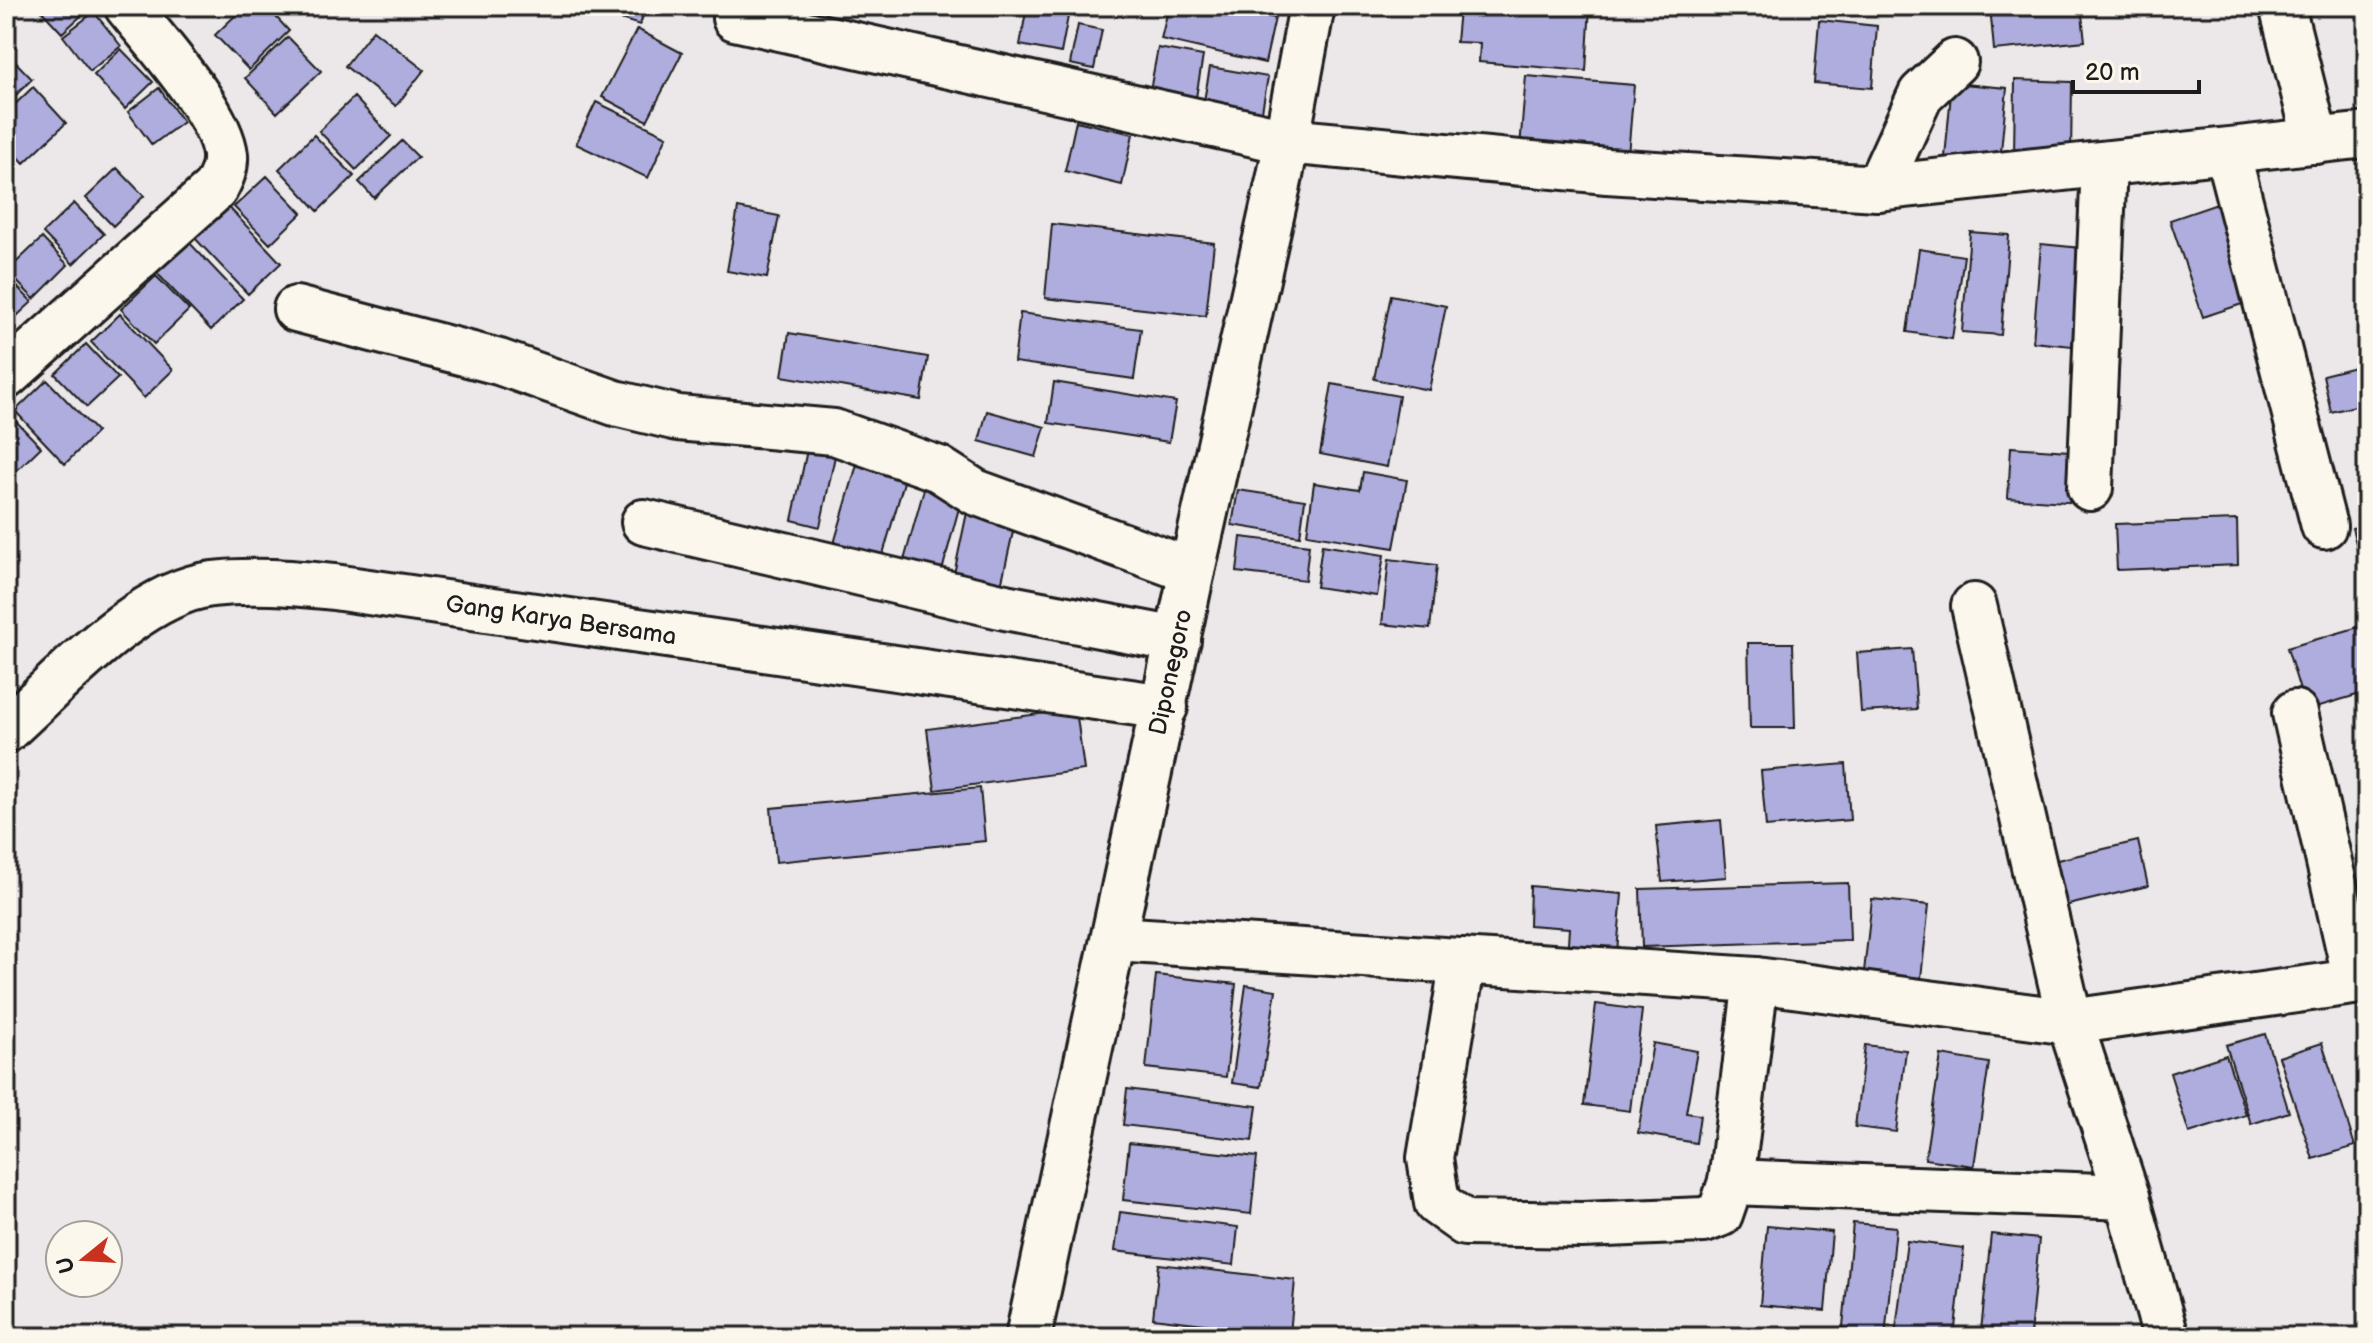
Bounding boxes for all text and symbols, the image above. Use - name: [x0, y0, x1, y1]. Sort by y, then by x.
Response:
- scale bar: [2073, 44, 2199, 94]
- text: 20 m: [2085, 58, 2140, 87]
- street label: Gang Karya Bersama: [444, 589, 678, 651]
- street label: Diponegoro: [1143, 607, 1198, 738]
- north arrow: [44, 1219, 124, 1299]
- text: U: [51, 1253, 82, 1276]

